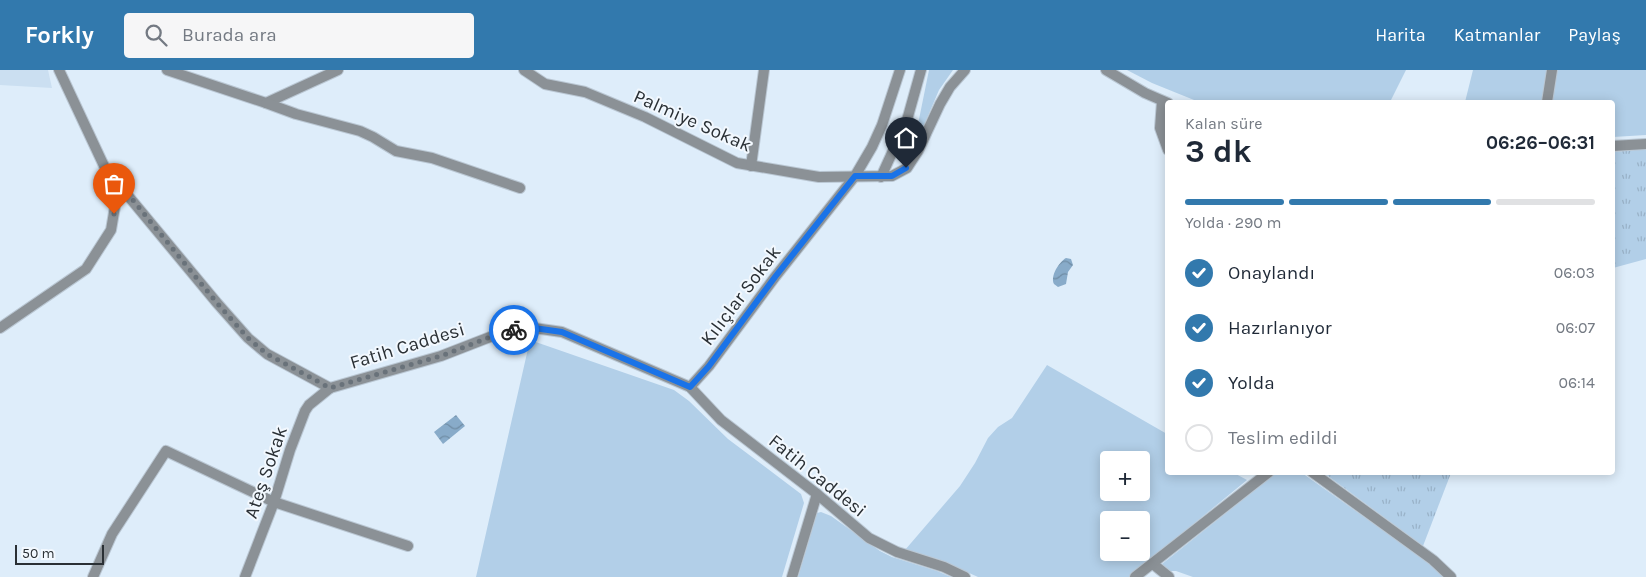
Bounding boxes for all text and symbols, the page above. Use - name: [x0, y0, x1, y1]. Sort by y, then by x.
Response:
- search box: [124, 13, 474, 58]
- text: Forkly: [25, 21, 94, 49]
- icon: search: [142, 21, 170, 49]
- text: Burada ara: [182, 24, 277, 46]
- text: Harita: [1375, 24, 1426, 46]
- text: Katmanlar: [1454, 24, 1540, 46]
- text: Paylaş: [1568, 24, 1621, 46]
- street label: Palmiye Sokak: [630, 85, 755, 157]
- text: Kalan süre: [1185, 114, 1262, 133]
- pin: [885, 117, 927, 168]
- icon: home: [892, 124, 920, 152]
- text: 06:26–06:31: [1486, 132, 1595, 154]
- text: 3 dk: [1185, 133, 1252, 170]
- pin: [93, 163, 135, 214]
- icon: bag: [100, 170, 128, 198]
- text: Yolda · 290 m: [1185, 213, 1282, 232]
- street label: Kılıçlar Sokak: [696, 241, 786, 350]
- icon: check: [1185, 259, 1213, 287]
- text: Onaylandı: [1228, 262, 1315, 284]
- text: 06:03: [1554, 263, 1595, 282]
- courier: [489, 305, 539, 355]
- icon: check: [1185, 314, 1213, 342]
- icon: bike: [500, 316, 528, 344]
- text: Hazırlanıyor: [1228, 317, 1332, 339]
- street label: Fatih Caddesi: [347, 318, 467, 374]
- text: 06:07: [1556, 318, 1595, 337]
- icon: check: [1185, 369, 1213, 397]
- text: Yolda: [1228, 372, 1275, 394]
- text: 06:14: [1558, 373, 1595, 392]
- street label: Ateş Sokak: [240, 423, 292, 521]
- text: Teslim edildi: [1228, 427, 1338, 449]
- street label: Fatih Caddesi: [764, 430, 870, 522]
- map controls: [1100, 451, 1150, 561]
- button: +: [1100, 451, 1150, 501]
- button: −: [1100, 511, 1150, 561]
- scale bar: [15, 542, 104, 565]
- text: 50 m: [22, 545, 55, 562]

